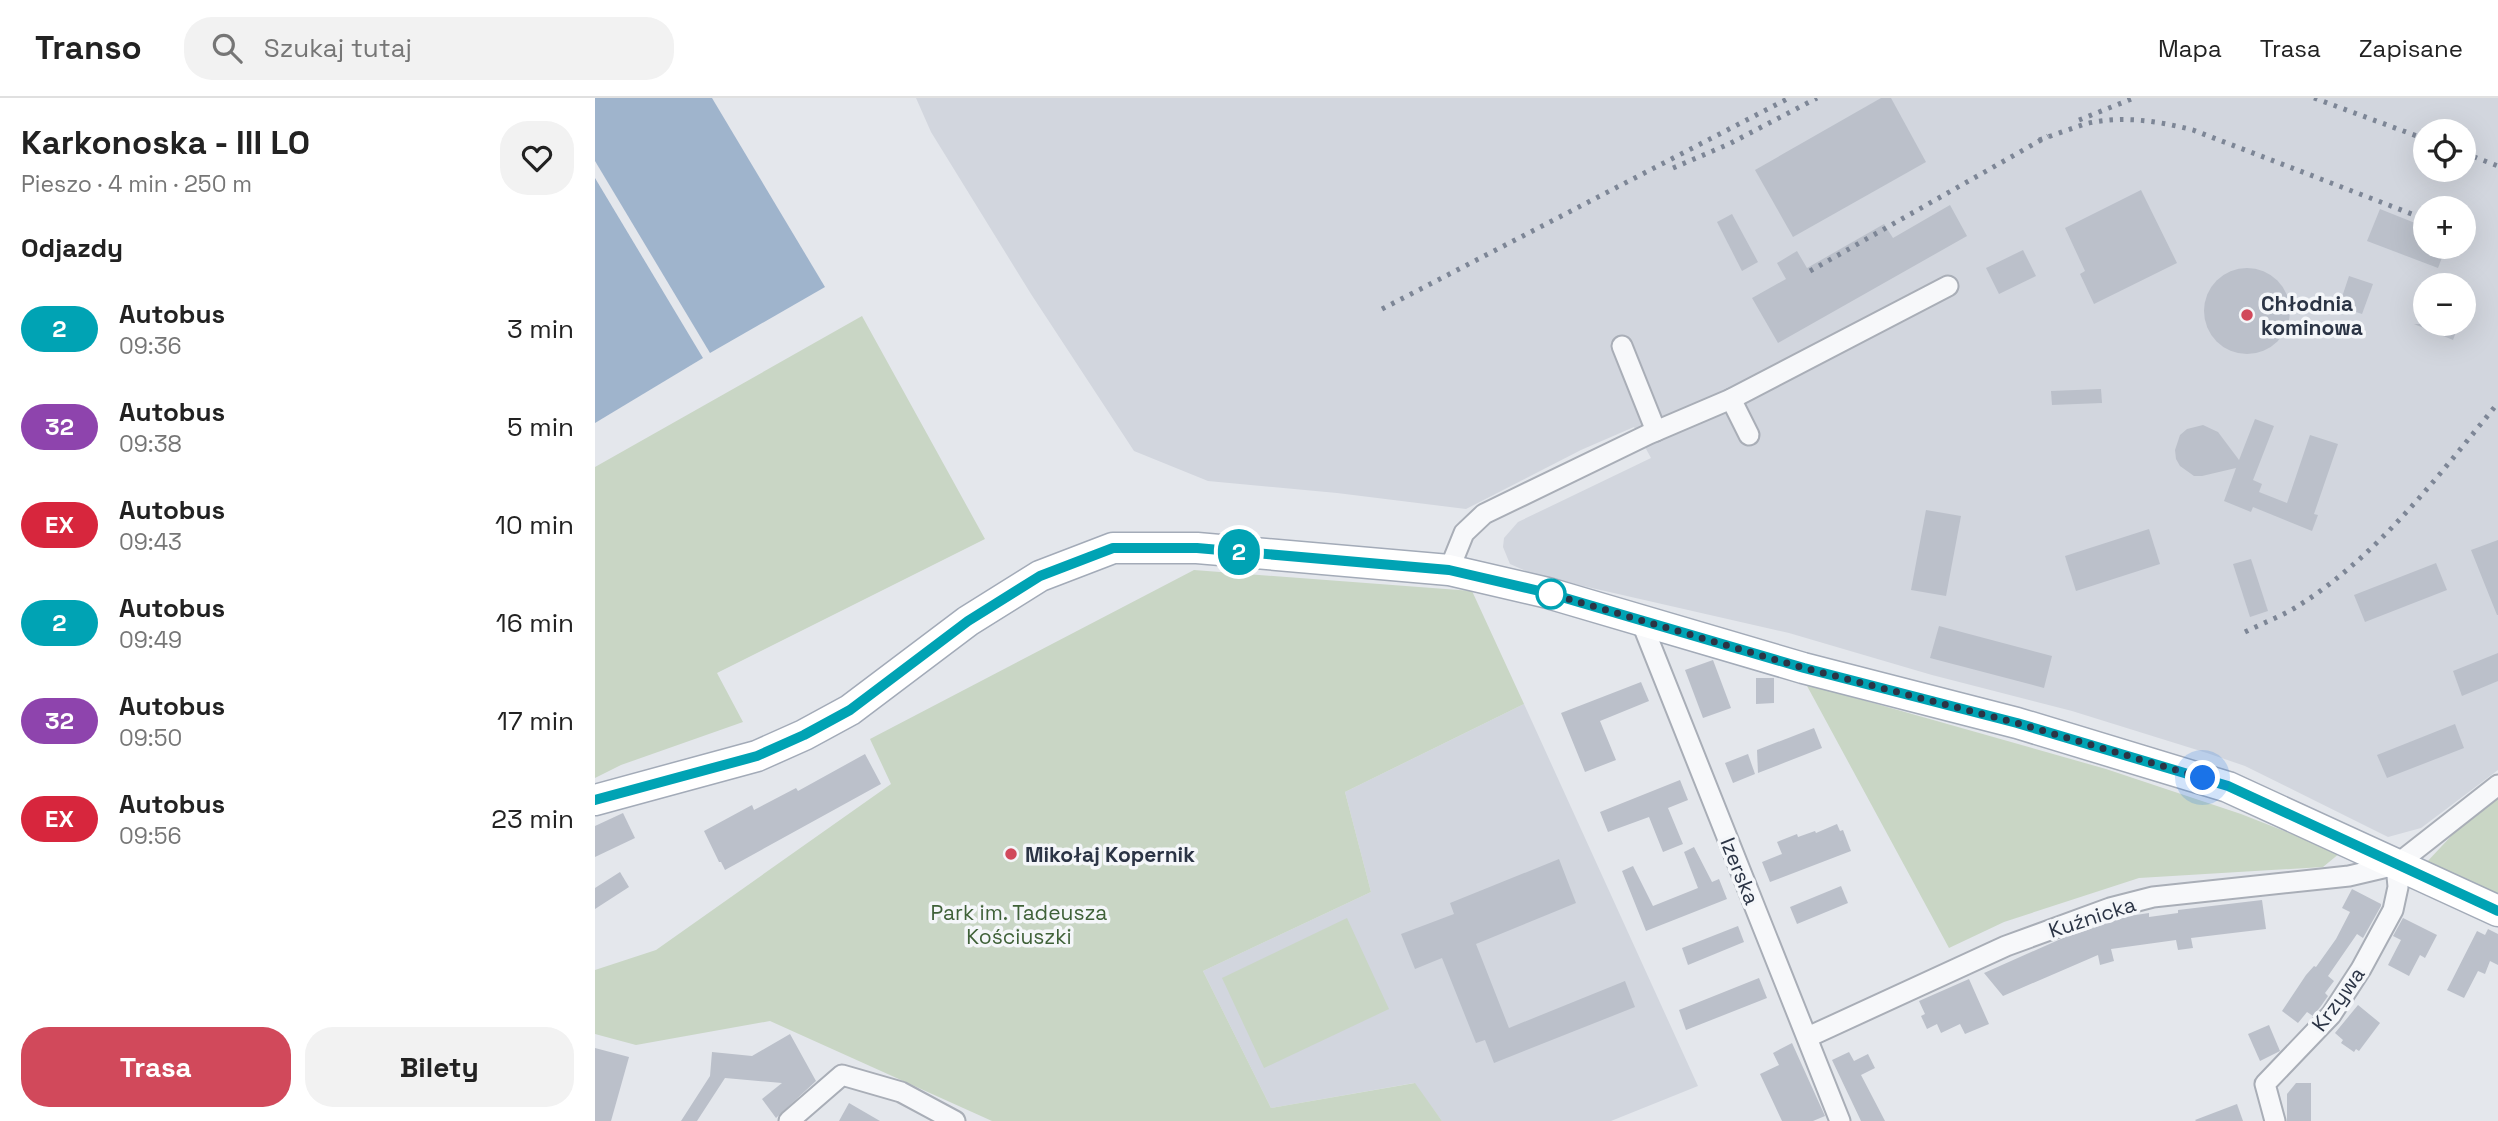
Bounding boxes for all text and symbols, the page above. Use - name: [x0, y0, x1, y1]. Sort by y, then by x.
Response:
- search box: [184, 17, 674, 80]
- text: Transo: [35, 27, 142, 69]
- icon: search: [208, 29, 246, 67]
- text: Szukaj tutaj: [264, 31, 412, 65]
- text: Mapa: [2158, 33, 2222, 64]
- text: Trasa: [2260, 33, 2321, 64]
- text: Zapisane: [2359, 33, 2463, 64]
- map controls: [2413, 119, 2476, 336]
- button: locate: [2413, 119, 2476, 182]
- button: heart: [500, 121, 574, 195]
- text: Karkonoska - III LO: [21, 122, 310, 164]
- text: Pieszo · 4 min · 250 m: [21, 169, 252, 199]
- button: +: [2413, 196, 2476, 259]
- text: Odjazdy: [21, 231, 123, 265]
- button: −: [2413, 273, 2476, 336]
- place label: Chłodnia kominowa: [2261, 290, 2363, 341]
- text: Autobus: [119, 297, 225, 331]
- marker: Chłodnia kominowa: [2239, 307, 2255, 323]
- text: 3 min: [507, 312, 574, 346]
- text: 2: [52, 313, 67, 344]
- text: 09:36: [119, 331, 182, 361]
- text: Autobus: [119, 395, 225, 429]
- text: 5 min: [507, 410, 574, 444]
- text: 32: [45, 411, 74, 442]
- text: 09:38: [119, 429, 182, 459]
- text: Autobus: [119, 493, 225, 527]
- text: 10 min: [495, 508, 574, 542]
- text: EX: [45, 509, 74, 540]
- text: 09:43: [119, 527, 182, 557]
- line badge: 2: [1216, 529, 1262, 575]
- text: 2: [1232, 536, 1246, 567]
- unlabelled marker: [1536, 579, 1566, 609]
- text: Autobus: [119, 591, 225, 625]
- text: 16 min: [496, 606, 574, 640]
- text: 2: [52, 607, 67, 638]
- text: 09:49: [119, 625, 182, 655]
- text: Autobus: [119, 689, 225, 723]
- text: 17 min: [497, 704, 574, 738]
- text: 32: [45, 705, 74, 736]
- text: 09:50: [119, 723, 182, 753]
- your location: [2185, 760, 2220, 795]
- text: Autobus: [119, 787, 225, 821]
- text: 23 min: [491, 802, 574, 836]
- text: EX: [45, 803, 74, 834]
- text: 09:56: [119, 821, 182, 851]
- street label: Izerska: [1714, 833, 1766, 909]
- place label: Mikołaj Kopernik: [1025, 841, 1195, 868]
- marker: Mikołaj Kopernik: [1003, 846, 1019, 862]
- street label: Kuźnicka: [2045, 890, 2139, 944]
- park label: Park im. Tadeusza Kościuszki: [931, 899, 1107, 950]
- street label: Krzywa: [2306, 961, 2370, 1037]
- button: Trasa: [21, 1027, 291, 1107]
- button: Bilety: [305, 1027, 574, 1107]

